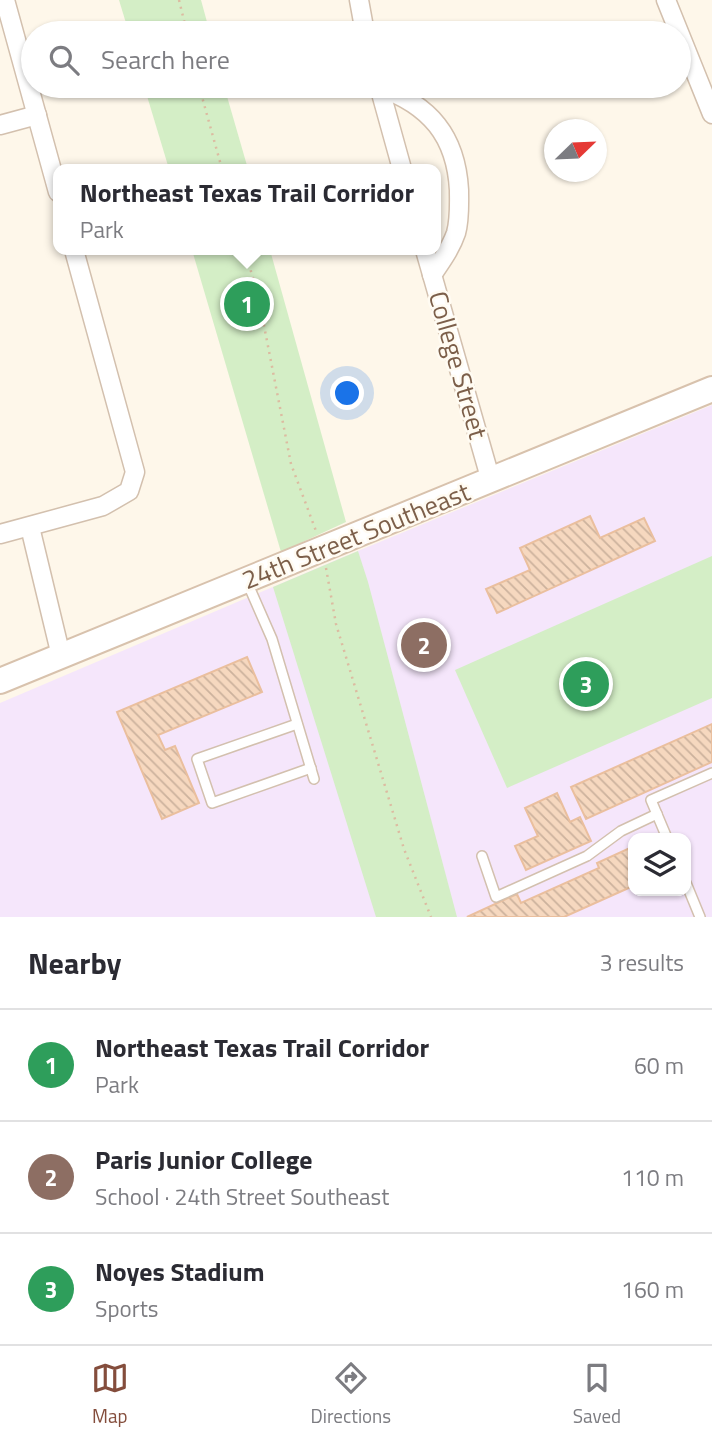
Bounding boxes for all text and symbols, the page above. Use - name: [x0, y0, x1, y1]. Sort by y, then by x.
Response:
- search box: [21, 21, 691, 98]
- text: Search here: [101, 40, 230, 79]
- icon: search: [45, 41, 83, 79]
- north arrow: [544, 119, 607, 182]
- popup: [53, 164, 441, 255]
- text: Northeast Texas Trail Corridor: [80, 173, 414, 212]
- text: Park: [80, 212, 124, 247]
- pin: 1: [224, 278, 270, 330]
- street label: College Street: [419, 286, 498, 443]
- your location: [330, 376, 364, 410]
- street label: 24th Street Southeast: [236, 472, 476, 599]
- pin: 2: [401, 619, 447, 671]
- pin: 3: [563, 658, 609, 710]
- map controls: [628, 833, 691, 896]
- button: layers: [628, 833, 691, 896]
- text: Nearby: [28, 940, 121, 986]
- text: 3 results: [600, 945, 684, 980]
- text: Northeast Texas Trail Corridor: [95, 1028, 429, 1067]
- text: 1: [45, 1048, 57, 1083]
- text: 60 m: [634, 1048, 684, 1083]
- text: Park: [95, 1067, 139, 1102]
- text: Paris Junior College: [95, 1140, 313, 1179]
- text: 2: [45, 1160, 57, 1195]
- text: 110 m: [621, 1160, 684, 1195]
- text: School · 24th Street Southeast: [95, 1179, 389, 1214]
- text: Noyes Stadium: [95, 1252, 264, 1291]
- text: 3: [45, 1272, 57, 1307]
- text: 160 m: [621, 1272, 684, 1307]
- text: Sports: [95, 1291, 158, 1326]
- tab: Map: [91, 1359, 129, 1430]
- tab: Directions: [311, 1359, 391, 1430]
- tab: Saved: [573, 1359, 621, 1430]

